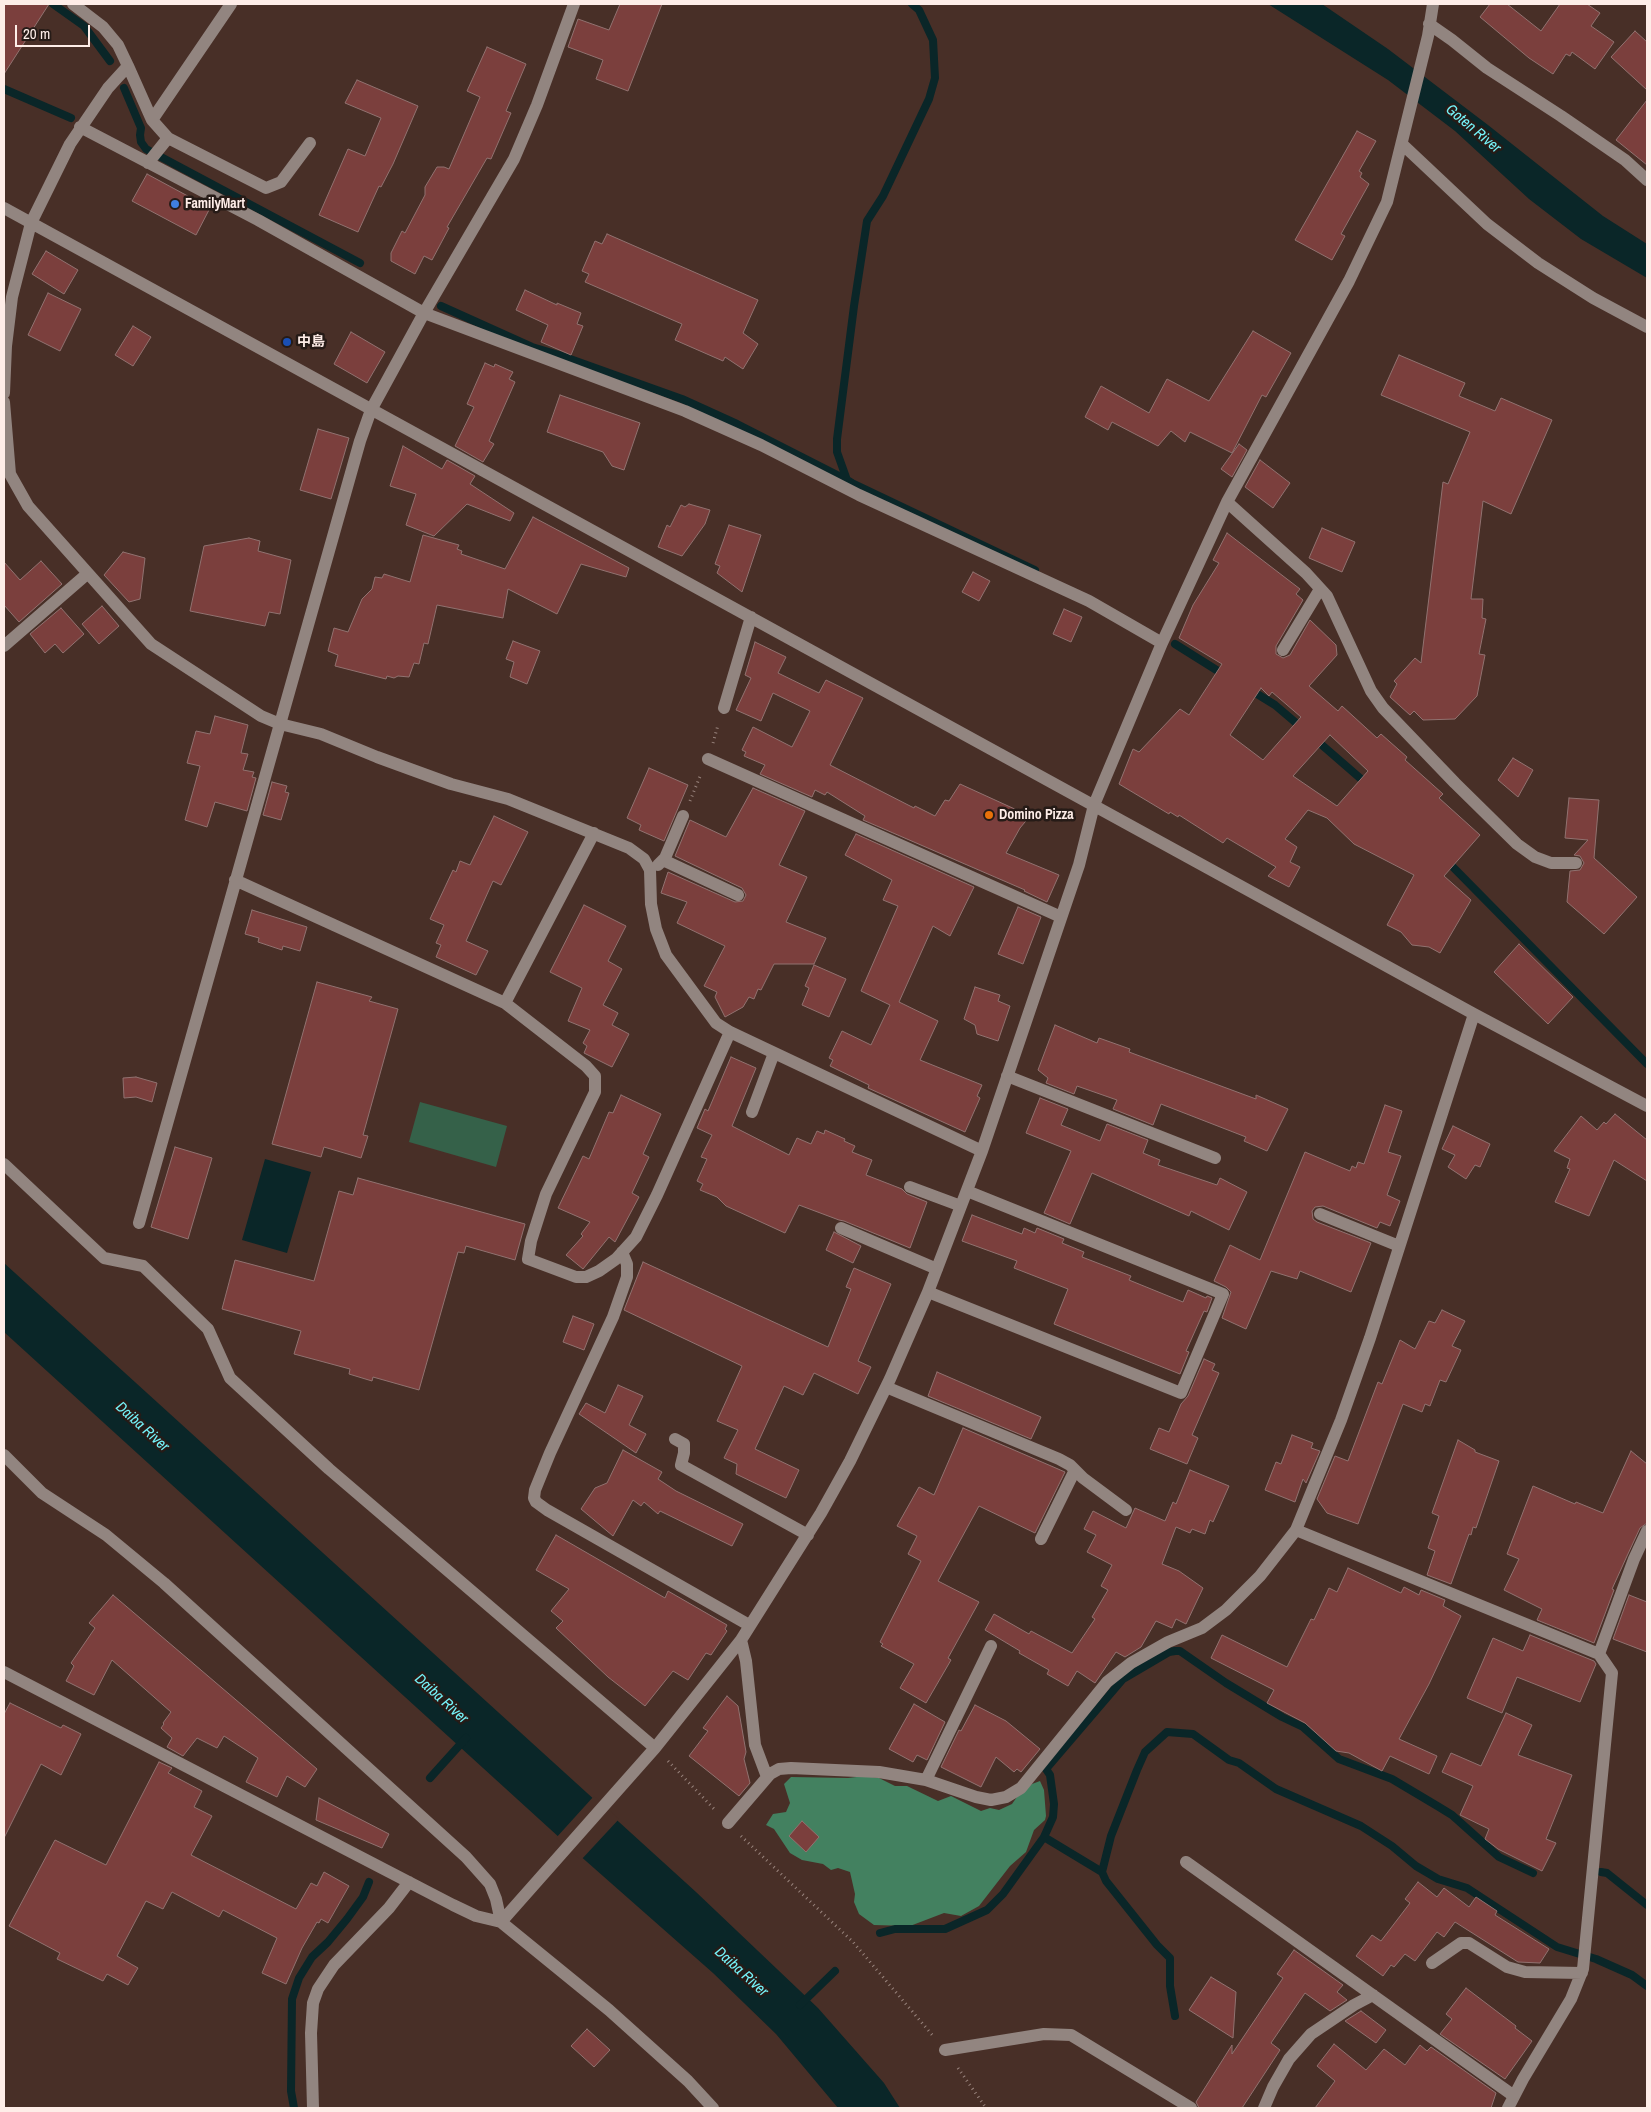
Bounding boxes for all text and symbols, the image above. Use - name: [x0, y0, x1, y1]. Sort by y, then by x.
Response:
- scale bar: [18, 15, 92, 47]
- text: 20 m: [23, 23, 50, 44]
- water label: Goten River: [1442, 101, 1504, 157]
- place label: FamilyMart: [185, 196, 245, 212]
- marker: FamilyMart: [169, 198, 181, 210]
- place label: 中島: [297, 334, 325, 350]
- marker: 中島: [281, 336, 293, 348]
- place label: Domino Pizza: [999, 807, 1074, 823]
- marker: Domino Pizza: [983, 809, 995, 821]
- water label: Daiba River: [112, 1398, 172, 1456]
- water label: Daiba River: [411, 1670, 471, 1728]
- water label: Daiba River: [711, 1943, 771, 2001]

